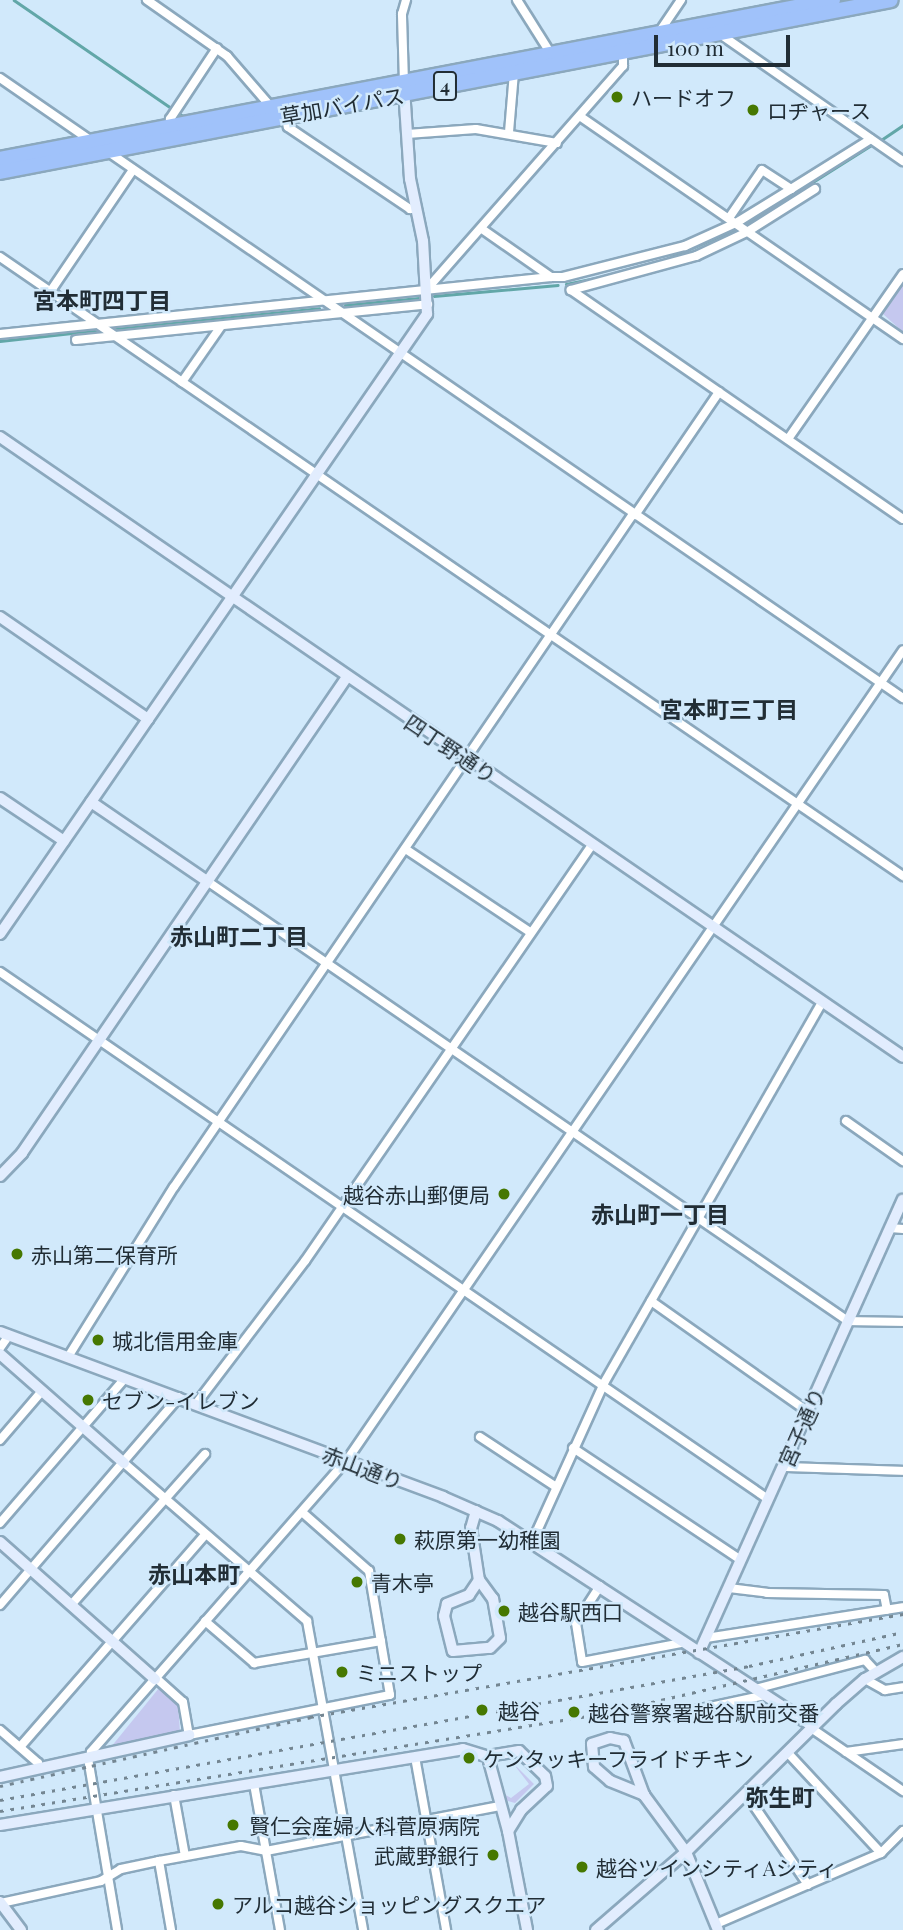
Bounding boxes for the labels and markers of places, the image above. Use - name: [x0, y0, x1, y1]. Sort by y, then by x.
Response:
- place label: ハードオフ: [631, 84, 736, 110]
- marker: ハードオフ: [609, 89, 625, 105]
- place label: ロヂャース: [767, 97, 872, 123]
- marker: ロヂャース: [745, 102, 761, 118]
- place label: 越谷赤山郵便局: [343, 1181, 490, 1207]
- marker: 越谷赤山郵便局: [496, 1186, 512, 1202]
- place label: 赤山第二保育所: [31, 1241, 178, 1267]
- marker: 赤山第二保育所: [9, 1246, 25, 1262]
- place label: 城北信用金庫: [112, 1327, 238, 1353]
- marker: 城北信用金庫: [90, 1332, 106, 1348]
- place label: セブン-イレブン: [102, 1387, 259, 1413]
- marker: セブン-イレブン: [80, 1392, 96, 1408]
- place label: 萩原第一幼稚園: [414, 1526, 561, 1552]
- marker: 萩原第一幼稚園: [392, 1531, 408, 1547]
- place label: 青木亭: [371, 1569, 434, 1595]
- marker: 青木亭: [349, 1574, 365, 1590]
- place label: 越谷駅西口: [518, 1598, 623, 1624]
- marker: 越谷駅西口: [496, 1603, 512, 1619]
- place label: ミニストップ: [356, 1659, 482, 1685]
- marker: ミニストップ: [334, 1664, 350, 1680]
- place label: 越谷: [498, 1697, 540, 1723]
- place label: 越谷警察署越谷駅前交番: [588, 1699, 819, 1725]
- marker: 越谷: [472, 1700, 492, 1720]
- marker: 越谷警察署越谷駅前交番: [566, 1704, 582, 1720]
- place label: ケンタッキーフライドチキン: [483, 1745, 756, 1771]
- marker: ケンタッキーフライドチキン: [461, 1750, 477, 1766]
- place label: 賢仁会産婦人科菅原病院: [249, 1812, 480, 1838]
- marker: 賢仁会産婦人科菅原病院: [223, 1815, 243, 1835]
- place label: 武蔵野銀行: [374, 1842, 479, 1868]
- marker: 武蔵野銀行: [485, 1847, 501, 1863]
- place label: 越谷ツインシティAシティ: [596, 1854, 840, 1880]
- marker: 越谷ツインシティAシティ: [574, 1859, 590, 1875]
- place label: アルコ越谷ショッピングスクエア: [232, 1891, 547, 1917]
- marker: アルコ越谷ショッピングスクエア: [210, 1896, 226, 1912]

